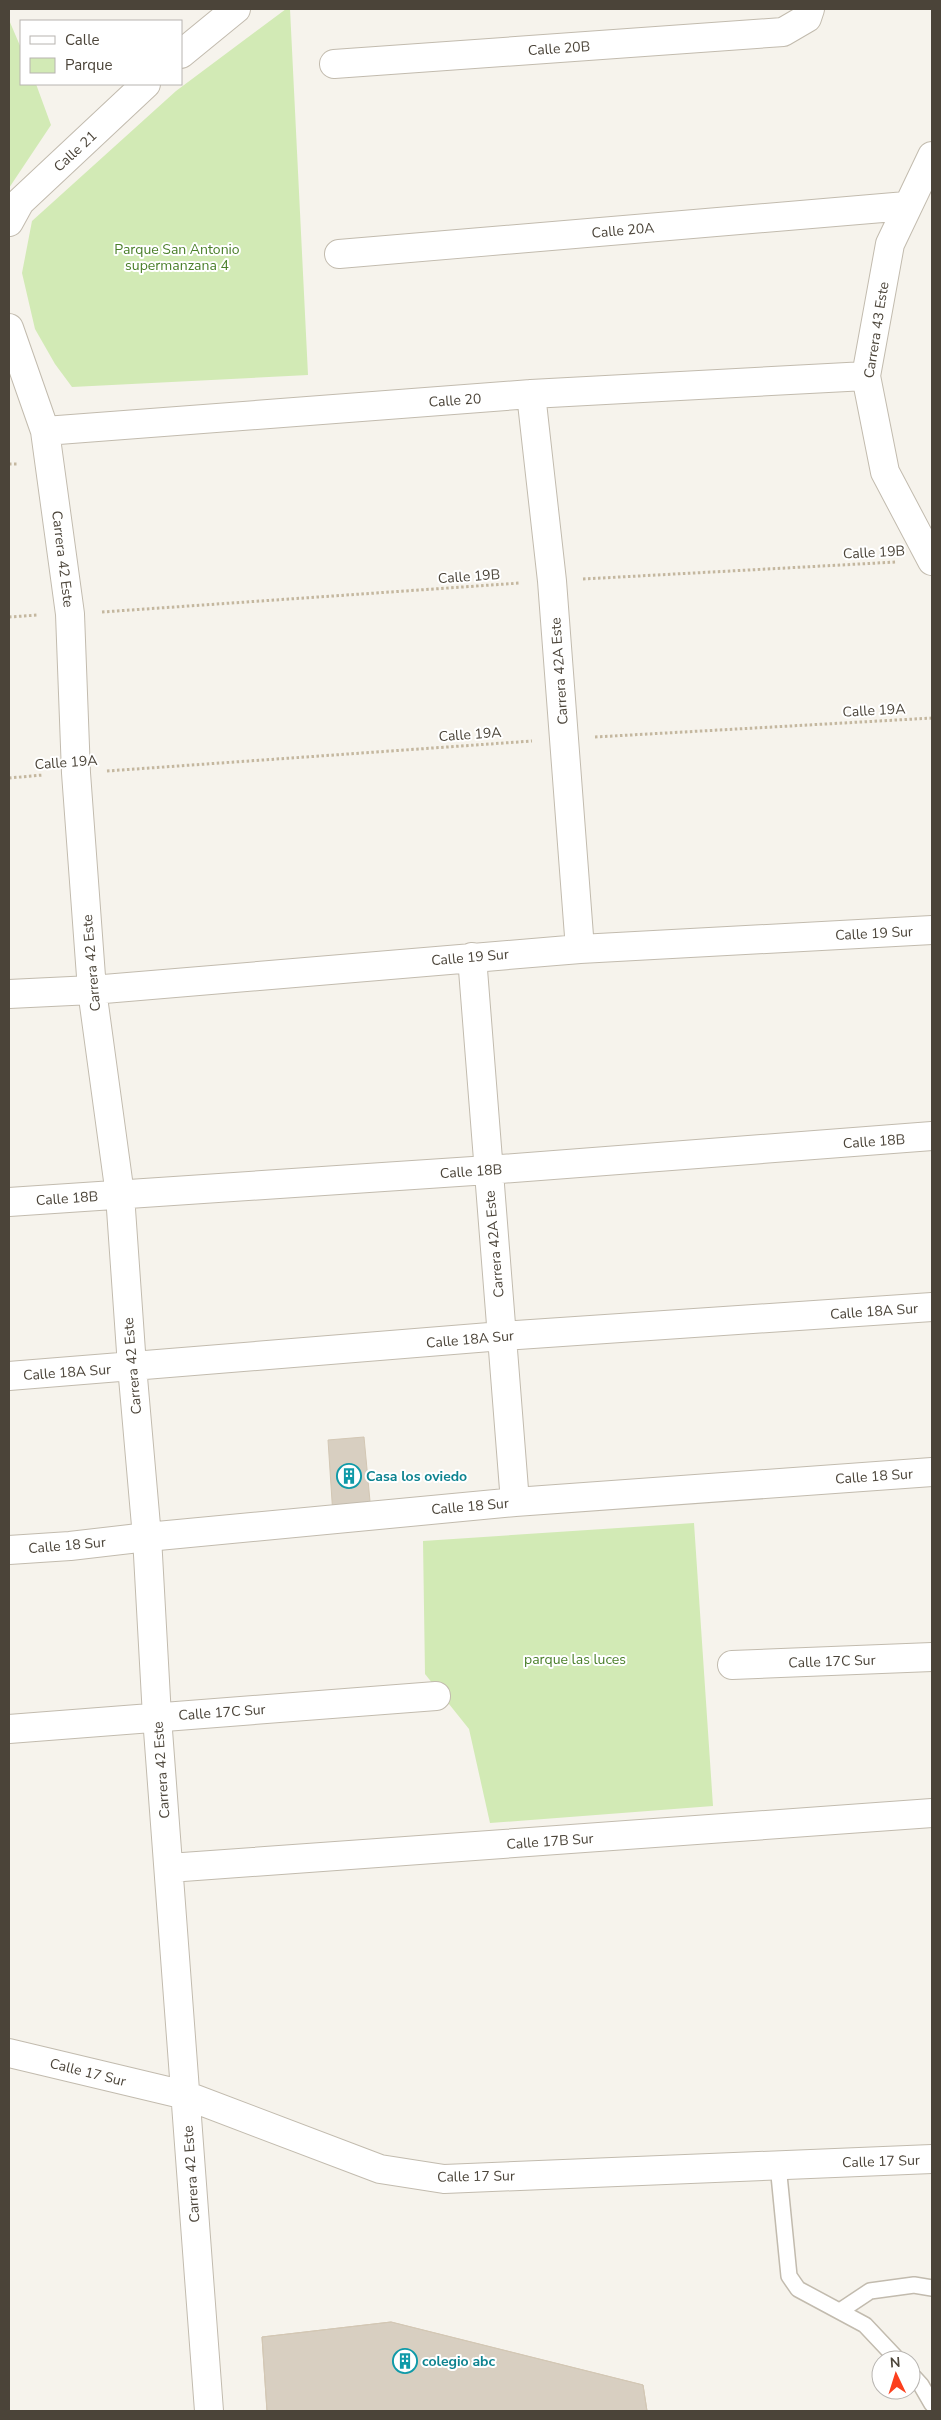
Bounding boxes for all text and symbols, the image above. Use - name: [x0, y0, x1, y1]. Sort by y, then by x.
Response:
- legend: [20, 20, 182, 85]
- text: Calle: [65, 30, 100, 50]
- street label: Calle 20B: [527, 37, 591, 60]
- text: Parque: [65, 55, 113, 75]
- street label: Calle 21: [50, 126, 101, 176]
- street label: Calle 20A: [591, 218, 655, 243]
- park label: Parque San Antonio supermanzana 4: [114, 240, 240, 275]
- street label: Carrera 43 Este: [859, 281, 893, 380]
- street label: Calle 20: [428, 389, 482, 412]
- street label: Carrera 42 Este: [47, 510, 78, 609]
- street label: Calle 19B: [843, 541, 906, 564]
- street label: Calle 19B: [437, 565, 501, 588]
- street label: Carrera 42A Este: [546, 617, 573, 725]
- street label: Calle 19A: [842, 699, 906, 722]
- street label: Calle 19A: [438, 723, 502, 746]
- street label: Calle 19A: [34, 751, 98, 774]
- street label: Carrera 42 Este: [78, 914, 105, 1012]
- street label: Calle 19 Sur: [835, 922, 913, 945]
- street label: Calle 19 Sur: [430, 945, 510, 970]
- street label: Calle 18B: [842, 1130, 906, 1153]
- street label: Calle 18B: [439, 1160, 503, 1183]
- street label: Calle 18B: [35, 1187, 99, 1210]
- street label: Carrera 42A Este: [480, 1190, 509, 1298]
- street label: Calle 18A Sur: [829, 1299, 919, 1324]
- street label: Carrera 42 Este: [119, 1317, 146, 1415]
- street label: Calle 18A Sur: [425, 1326, 515, 1353]
- street label: Calle 18A Sur: [22, 1360, 112, 1385]
- building icon: Casa los oviedo: [336, 1463, 362, 1489]
- street label: Calle 18 Sur: [835, 1464, 913, 1489]
- place label: Casa los oviedo: [366, 1467, 467, 1486]
- street label: Calle 18 Sur: [430, 1494, 510, 1519]
- street label: Calle 18 Sur: [27, 1533, 107, 1558]
- park label: parque las luces: [524, 1650, 626, 1669]
- street label: Calle 17C Sur: [788, 1650, 876, 1673]
- street label: Calle 17C Sur: [178, 1700, 266, 1725]
- street label: Carrera 42 Este: [149, 1721, 174, 1819]
- street label: Calle 17B Sur: [506, 1829, 594, 1854]
- street label: Calle 17 Sur: [48, 2054, 128, 2091]
- street label: Carrera 42 Este: [179, 2125, 204, 2223]
- street label: Calle 17 Sur: [842, 2151, 920, 2172]
- street label: Calle 17 Sur: [437, 2166, 515, 2187]
- building icon: colegio abc: [392, 2348, 418, 2374]
- north arrow: [871, 2350, 921, 2400]
- place label: colegio abc: [422, 2352, 495, 2371]
- text: N: [889, 2353, 901, 2372]

